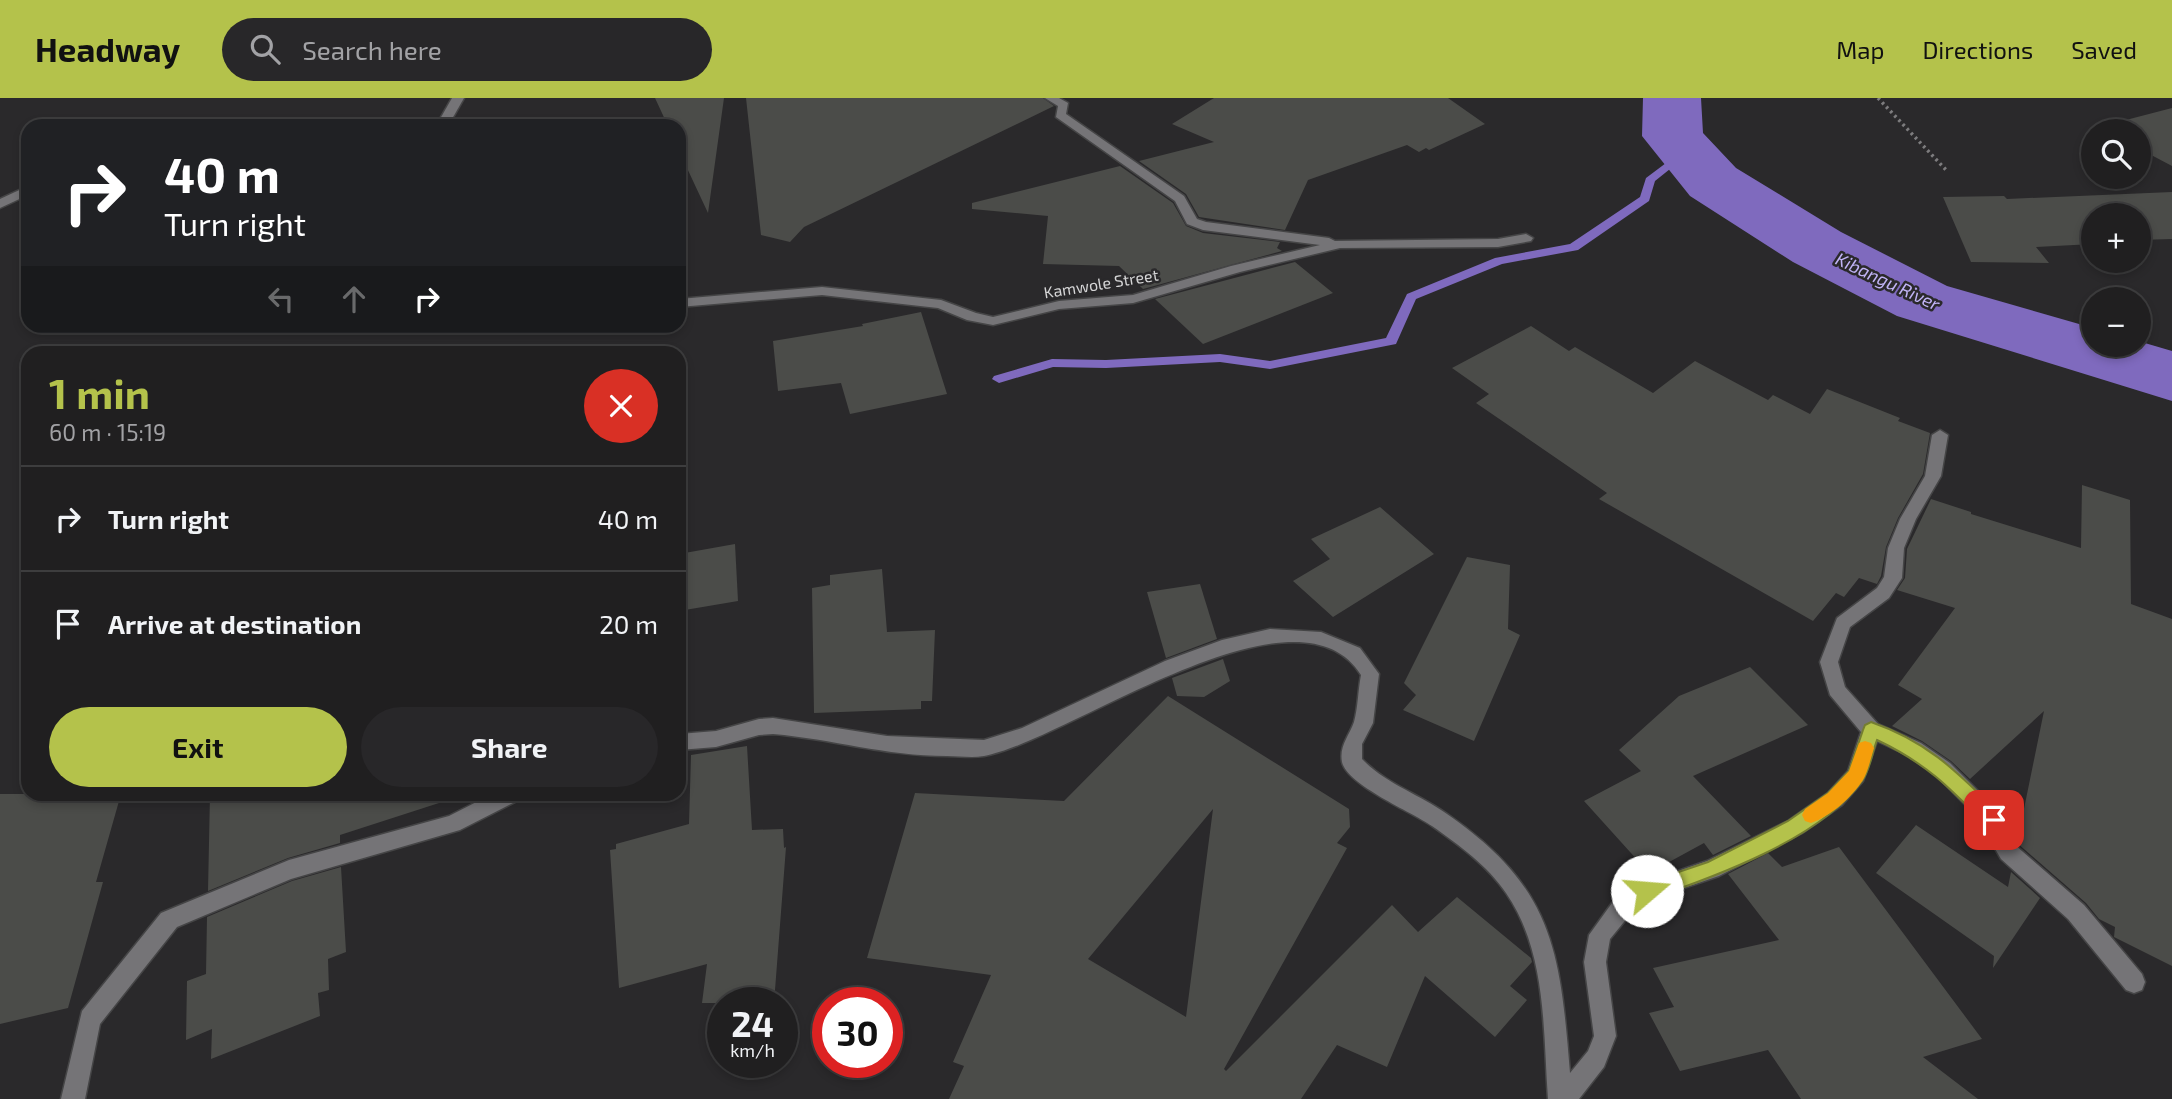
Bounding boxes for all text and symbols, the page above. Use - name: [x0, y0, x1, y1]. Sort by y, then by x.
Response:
- search box: [222, 18, 712, 81]
- text: Headway: [35, 29, 180, 69]
- icon: search: [246, 30, 284, 68]
- text: Search here: [302, 34, 442, 65]
- text: Map: [1836, 35, 1884, 64]
- text: Directions: [1922, 35, 2033, 64]
- text: Saved: [2071, 35, 2137, 64]
- map controls: [2081, 119, 2151, 357]
- button: search: [2081, 119, 2151, 189]
- text: 40 m: [164, 144, 280, 203]
- icon: right: [49, 147, 140, 238]
- button: +: [2081, 203, 2151, 273]
- text: Turn right: [164, 204, 306, 242]
- water label: Kibangu River: [1832, 247, 1944, 315]
- street label: Kamwole Street: [1042, 265, 1160, 301]
- icon: left: [262, 280, 300, 318]
- icon: ahead: [335, 280, 373, 318]
- icon: right: [408, 280, 446, 318]
- button: −: [2081, 287, 2151, 357]
- text: 1 min: [49, 367, 150, 417]
- button: close: [584, 369, 658, 443]
- text: 60 m · 15:19: [49, 418, 166, 446]
- icon: right: [49, 500, 87, 538]
- text: Turn right: [108, 503, 229, 534]
- text: 40 m: [598, 503, 658, 534]
- icon: arrive: [49, 605, 87, 643]
- text: Arrive at destination: [108, 608, 361, 639]
- text: 20 m: [599, 608, 658, 639]
- button: Exit: [49, 707, 347, 787]
- button: Share: [361, 707, 658, 787]
- pin: [1964, 790, 2024, 850]
- icon: arrive: [1975, 801, 2013, 839]
- position arrow: [1610, 854, 1684, 928]
- speed limit sign: 30: [812, 987, 903, 1078]
- text: 24: [731, 1002, 774, 1044]
- text: km/h: [730, 1039, 775, 1061]

